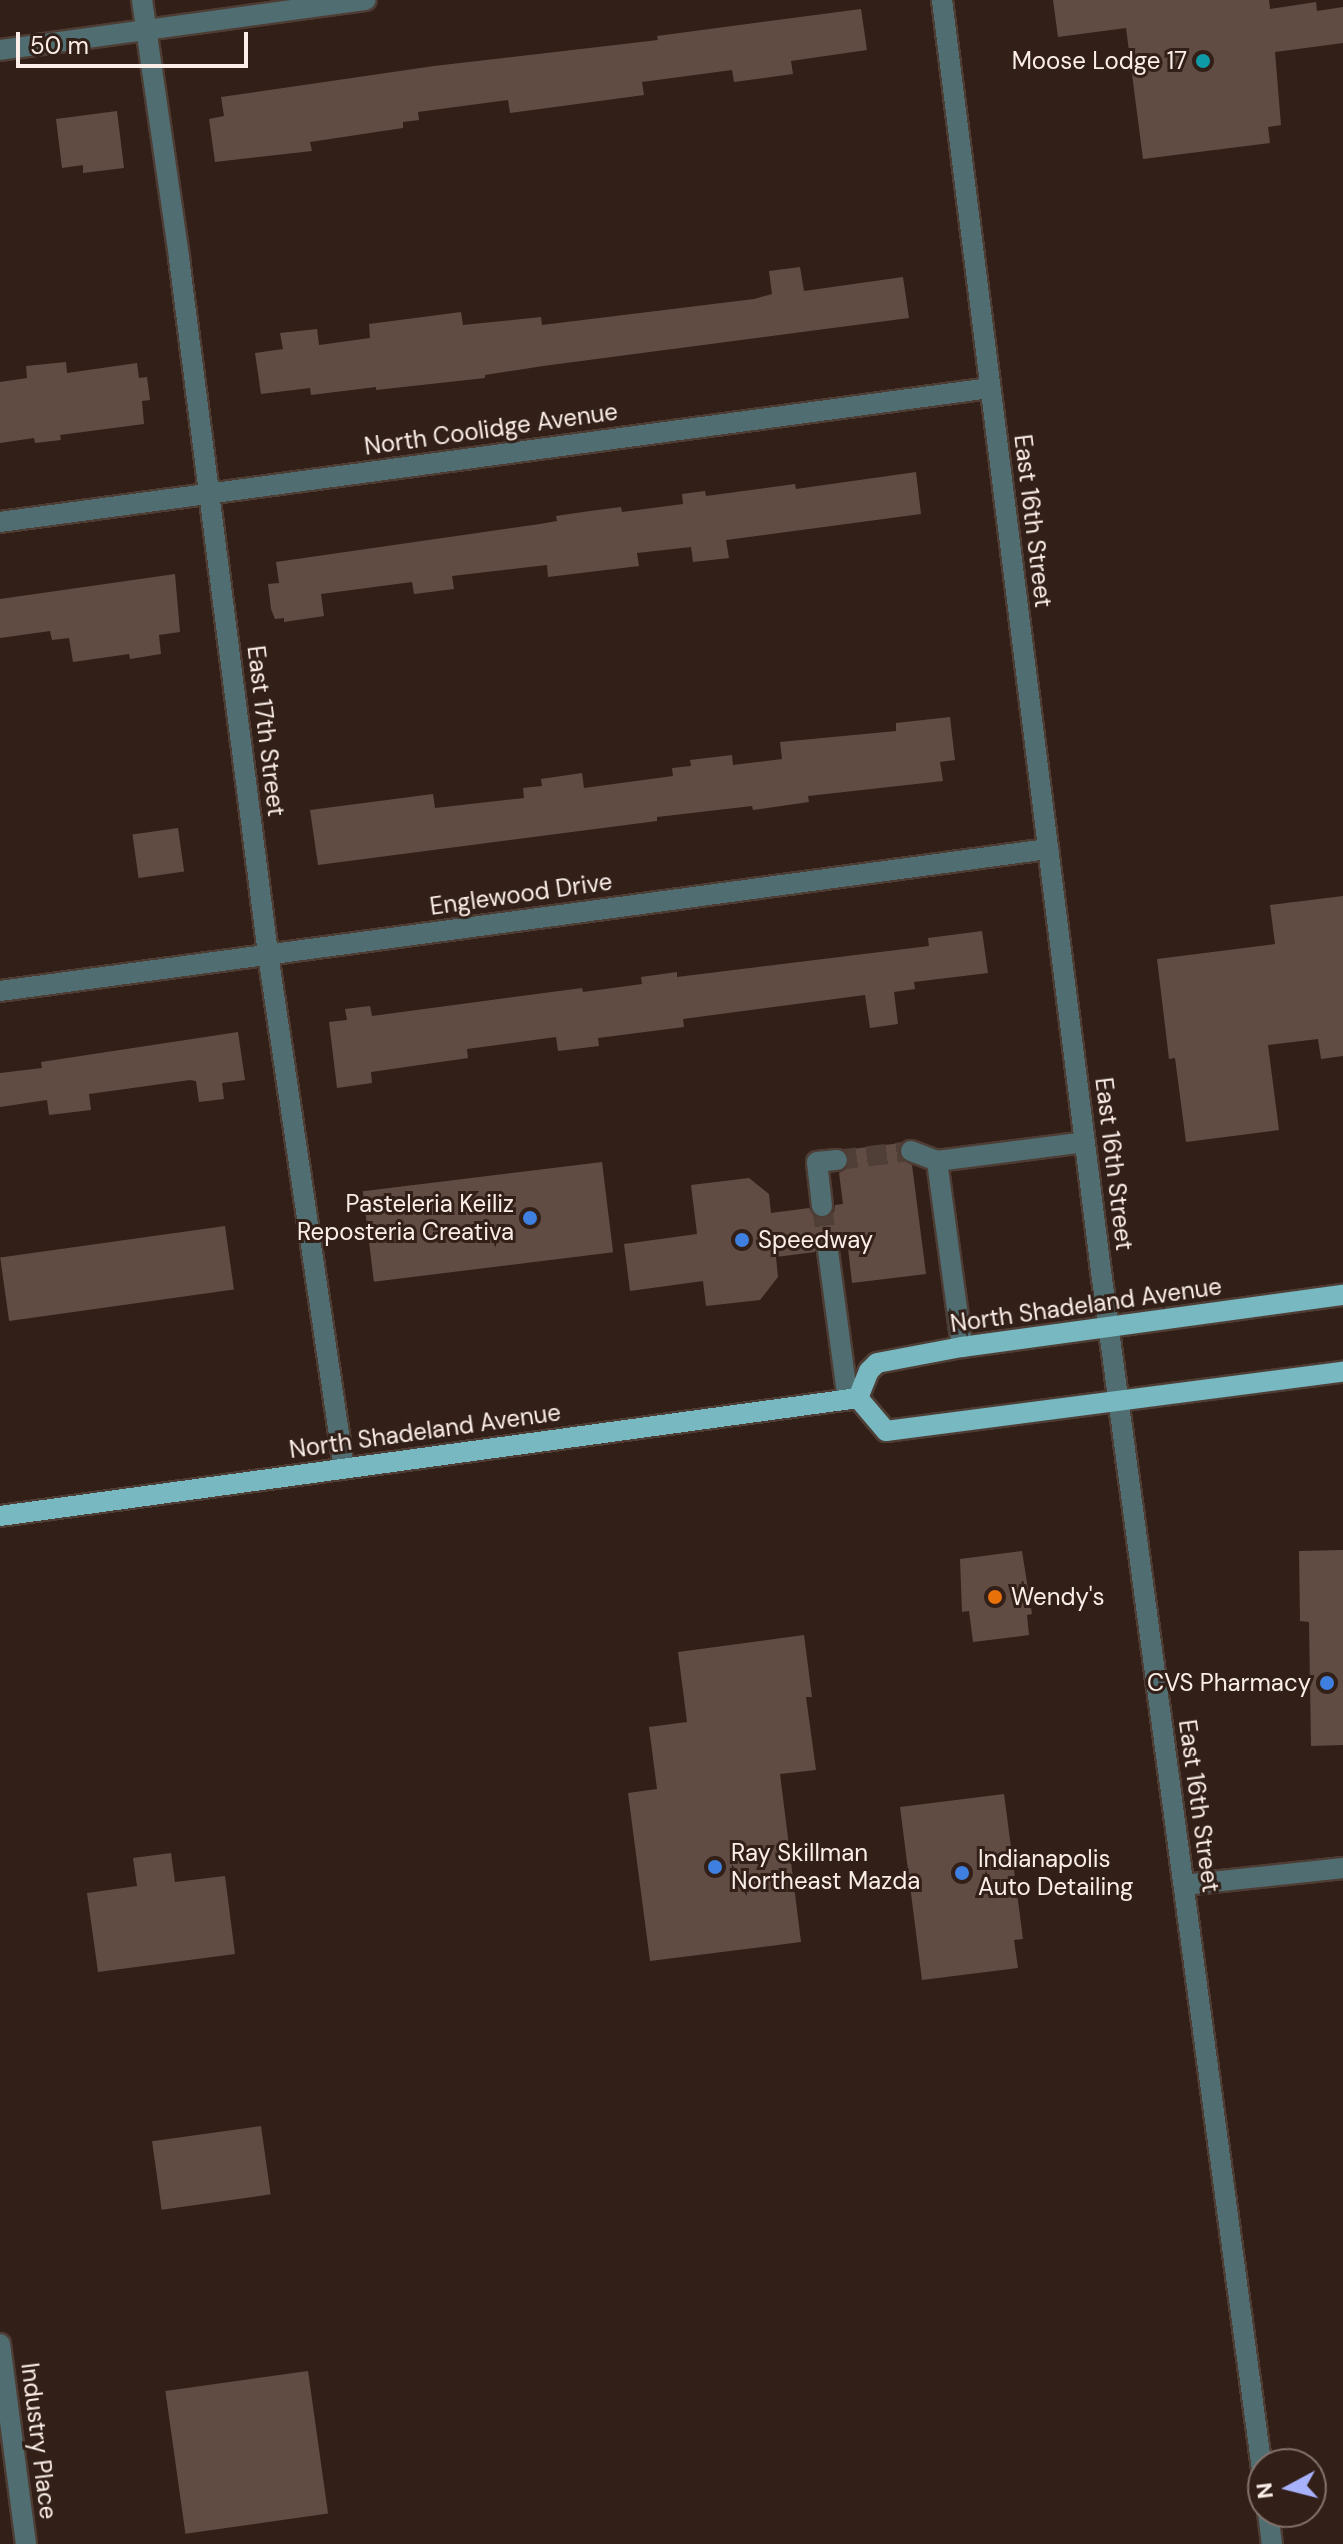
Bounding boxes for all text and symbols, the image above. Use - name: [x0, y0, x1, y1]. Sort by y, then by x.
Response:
- scale bar: [20, 16, 252, 66]
- text: 50 m: [30, 30, 89, 61]
- place label: Moose Lodge 17: [1012, 47, 1187, 75]
- marker: Moose Lodge 17: [1194, 52, 1212, 70]
- street label: North Coolidge Avenue: [362, 397, 620, 461]
- street label: East 16th Street: [1008, 433, 1058, 609]
- street label: East 17th Street: [241, 644, 291, 818]
- street label: Englewood Drive: [428, 867, 614, 921]
- street label: East 16th Street: [1089, 1076, 1139, 1252]
- place label: Pasteleria Keiliz Reposteria Creativa: [297, 1190, 514, 1246]
- marker: Pasteleria Keiliz Reposteria Creativa: [521, 1209, 539, 1227]
- place label: Speedway: [758, 1226, 873, 1254]
- marker: Speedway: [733, 1231, 751, 1249]
- street label: North Shadeland Avenue: [948, 1272, 1224, 1338]
- street label: North Shadeland Avenue: [287, 1398, 563, 1464]
- place label: Wendy's: [1011, 1583, 1105, 1611]
- marker: Wendy's: [986, 1588, 1004, 1606]
- place label: CVS Pharmacy: [1147, 1669, 1311, 1697]
- marker: CVS Pharmacy: [1318, 1674, 1336, 1692]
- street label: East 16th Street: [1173, 1718, 1225, 1894]
- place label: Ray Skillman Northeast Mazda: [731, 1839, 920, 1895]
- place label: Indianapolis Auto Detailing: [978, 1845, 1133, 1901]
- marker: Ray Skillman Northeast Mazda: [706, 1858, 724, 1876]
- marker: Indianapolis Auto Detailing: [953, 1864, 971, 1882]
- street label: Industry Place: [15, 2361, 63, 2521]
- north arrow: [1247, 2448, 1327, 2528]
- text: N: [1249, 2481, 1280, 2500]

